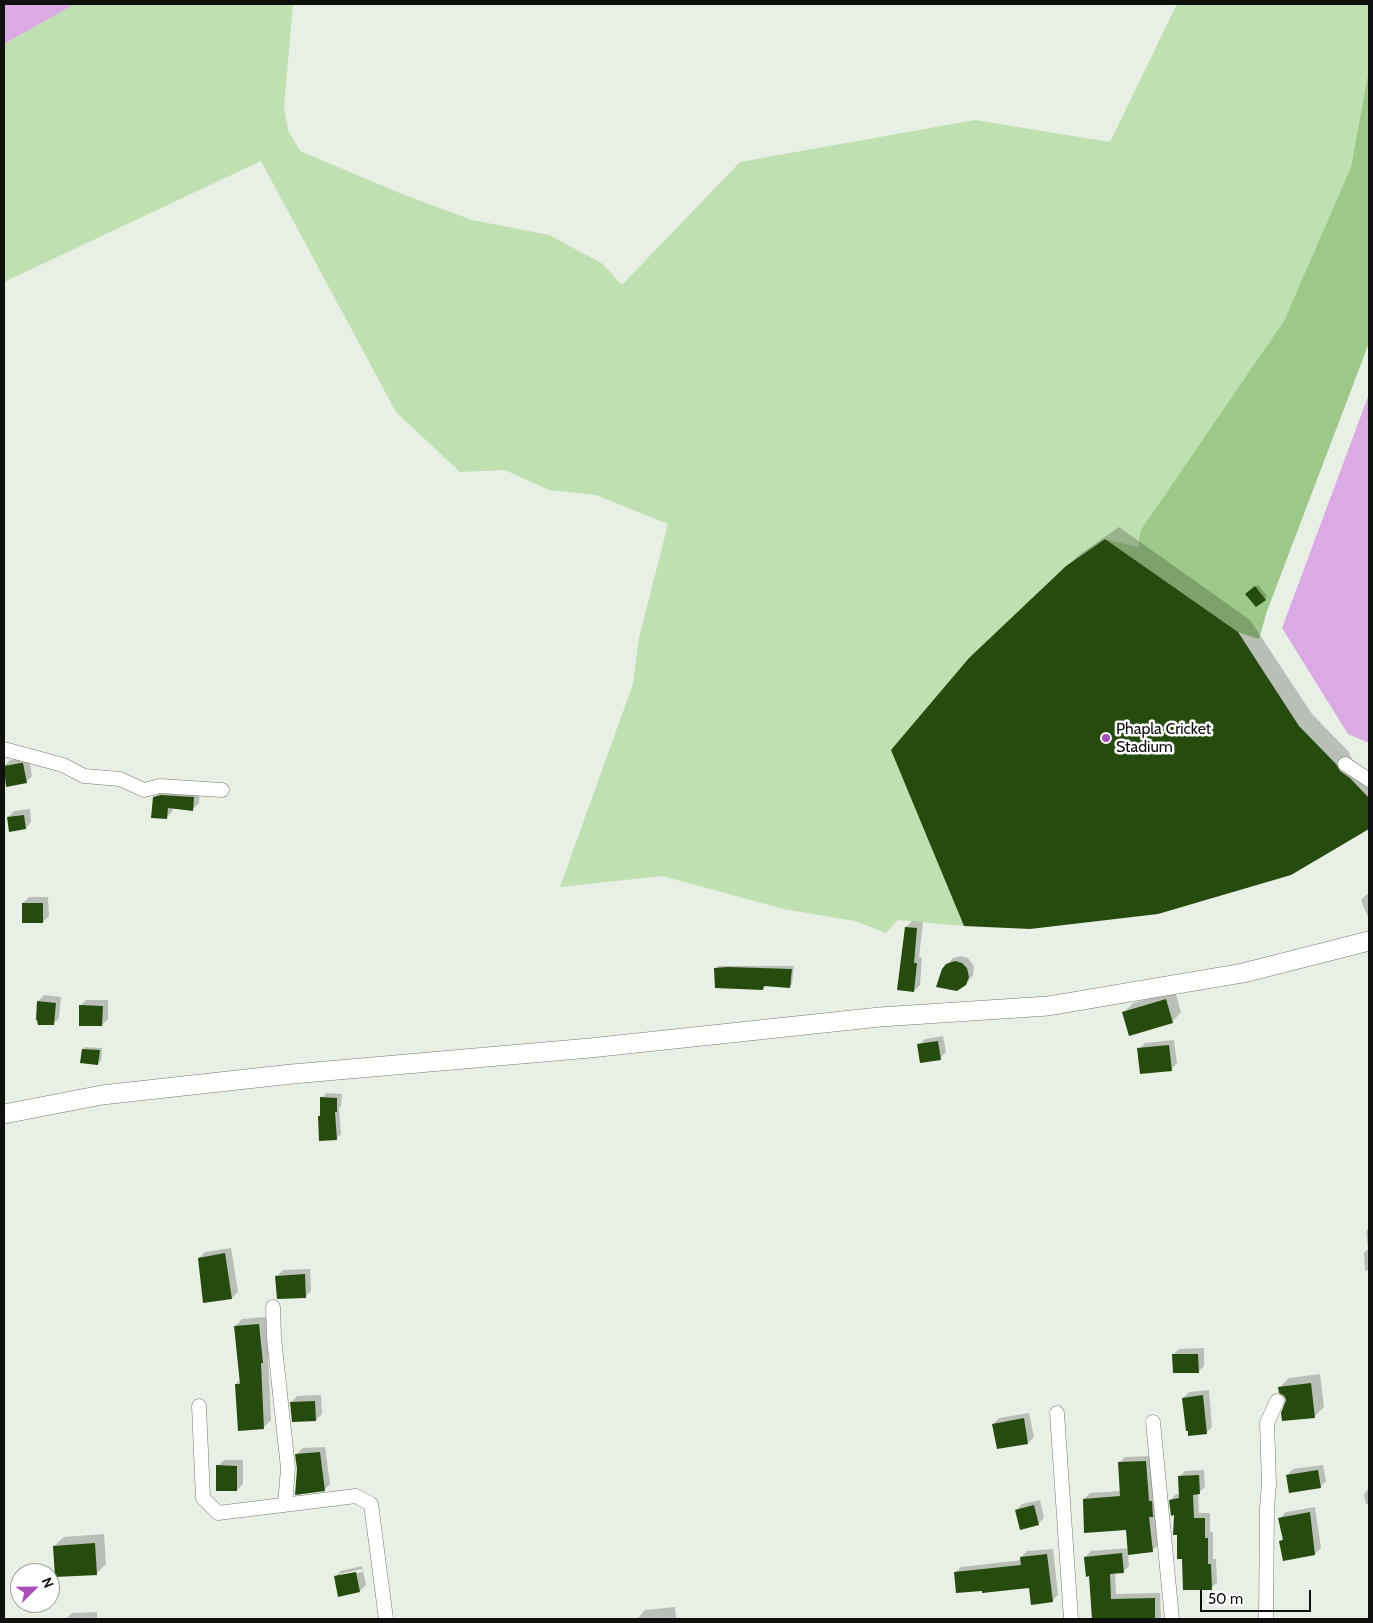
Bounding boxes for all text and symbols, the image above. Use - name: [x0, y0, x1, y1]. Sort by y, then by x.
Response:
- place label: Phapla Cricket Stadium: [1116, 719, 1211, 757]
- marker: Phapla Cricket Stadium: [1100, 732, 1112, 744]
- north arrow: [10, 1563, 60, 1613]
- text: N: [38, 1574, 58, 1591]
- scale bar: [1203, 1580, 1314, 1612]
- text: 50 m: [1208, 1590, 1243, 1608]

